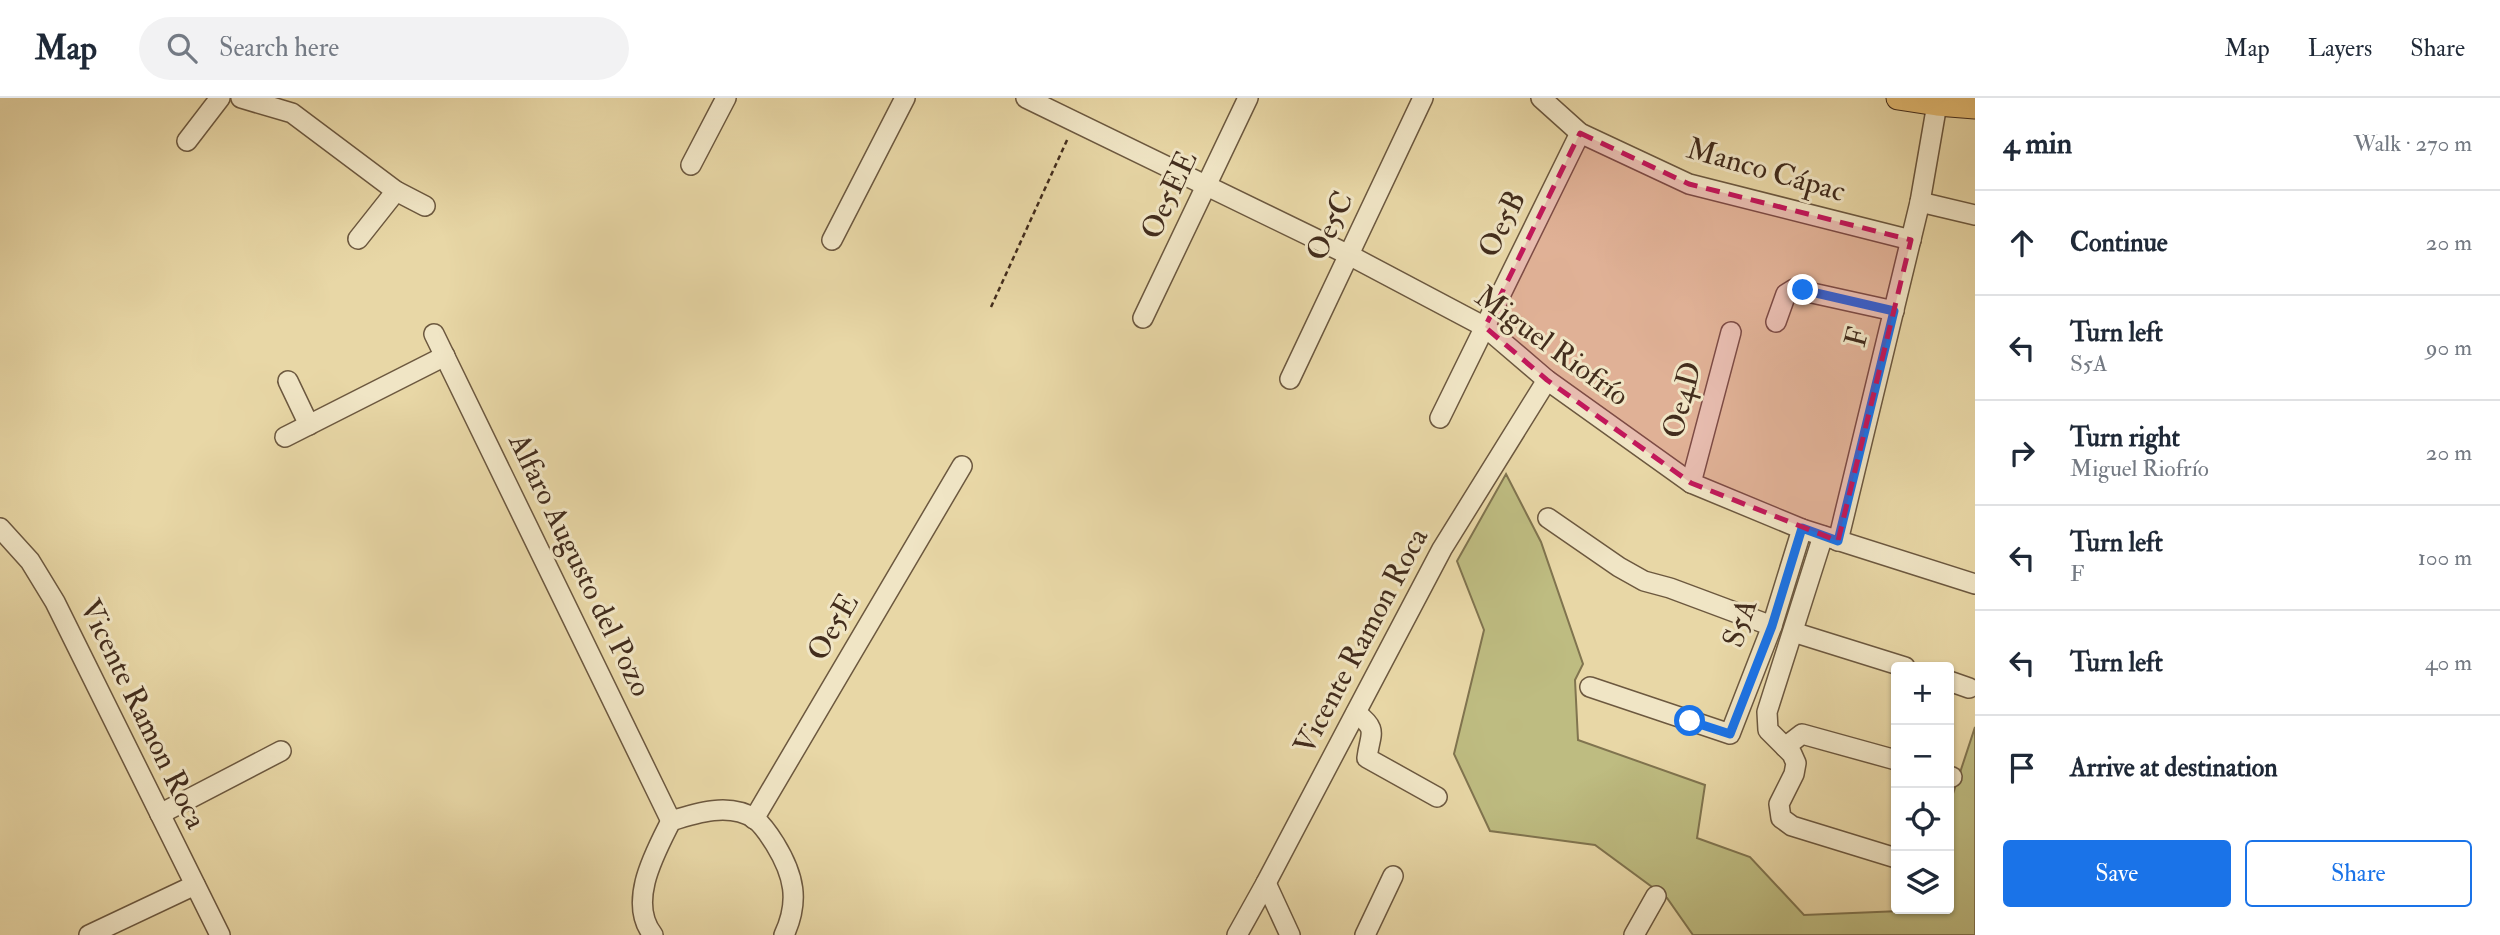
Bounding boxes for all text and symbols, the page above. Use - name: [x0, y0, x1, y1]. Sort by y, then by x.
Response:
- search box: [139, 17, 629, 80]
- text: Map: [35, 28, 97, 69]
- icon: search: [163, 29, 201, 67]
- text: Search here: [219, 32, 339, 64]
- text: Map: [2225, 33, 2270, 64]
- text: Layers: [2308, 33, 2372, 64]
- text: Share: [2410, 33, 2465, 64]
- text: 4 min: [2003, 125, 2072, 162]
- text: Walk · 270 m: [2353, 129, 2472, 158]
- street label: Manco Cápac: [1683, 130, 1849, 210]
- street label: Oe5EE: [1133, 145, 1205, 245]
- street label: Oe5C: [1298, 185, 1362, 267]
- street label: Oe5B: [1470, 185, 1534, 263]
- icon: ahead: [2003, 224, 2041, 262]
- text: Continue: [2070, 227, 2168, 259]
- text: 20 m: [2426, 228, 2472, 257]
- route end: [1787, 274, 1818, 305]
- street label: Miguel Riofrío: [1468, 278, 1636, 414]
- text: Turn left: [2070, 317, 2163, 349]
- street label: F: [1837, 323, 1877, 351]
- icon: left: [2003, 329, 2041, 367]
- text: 90 m: [2426, 333, 2472, 362]
- text: S5A: [2070, 349, 2108, 378]
- street label: Oe4D: [1654, 358, 1710, 442]
- text: Turn right: [2070, 422, 2180, 454]
- street label: Alfaro Augusto del Pozo: [500, 427, 660, 702]
- icon: right: [2003, 434, 2041, 472]
- text: 20 m: [2426, 438, 2472, 467]
- text: Miguel Riofrío: [2070, 454, 2209, 483]
- street label: Vicente Ramon Roca: [1286, 521, 1436, 760]
- text: Turn left: [2070, 527, 2163, 559]
- icon: left: [2003, 539, 2041, 577]
- text: 100 m: [2418, 543, 2472, 572]
- text: F: [2070, 559, 2084, 588]
- street label: Oe5E: [799, 587, 867, 667]
- street label: Vicente Ramon Roca: [71, 593, 215, 835]
- street label: S5A: [1715, 594, 1765, 652]
- icon: left: [2003, 644, 2041, 682]
- text: Turn left: [2070, 647, 2163, 679]
- text: 40 m: [2425, 648, 2472, 677]
- map controls: [1891, 662, 1954, 914]
- button: +: [1891, 662, 1954, 725]
- route start: [1674, 705, 1705, 736]
- button: −: [1891, 725, 1954, 788]
- icon: arrive: [2003, 749, 2041, 787]
- text: Arrive at destination: [2070, 752, 2278, 784]
- button: locate: [1891, 788, 1954, 851]
- button: Save: [2003, 840, 2231, 907]
- button: Share: [2245, 840, 2472, 907]
- button: layers: [1891, 851, 1954, 914]

